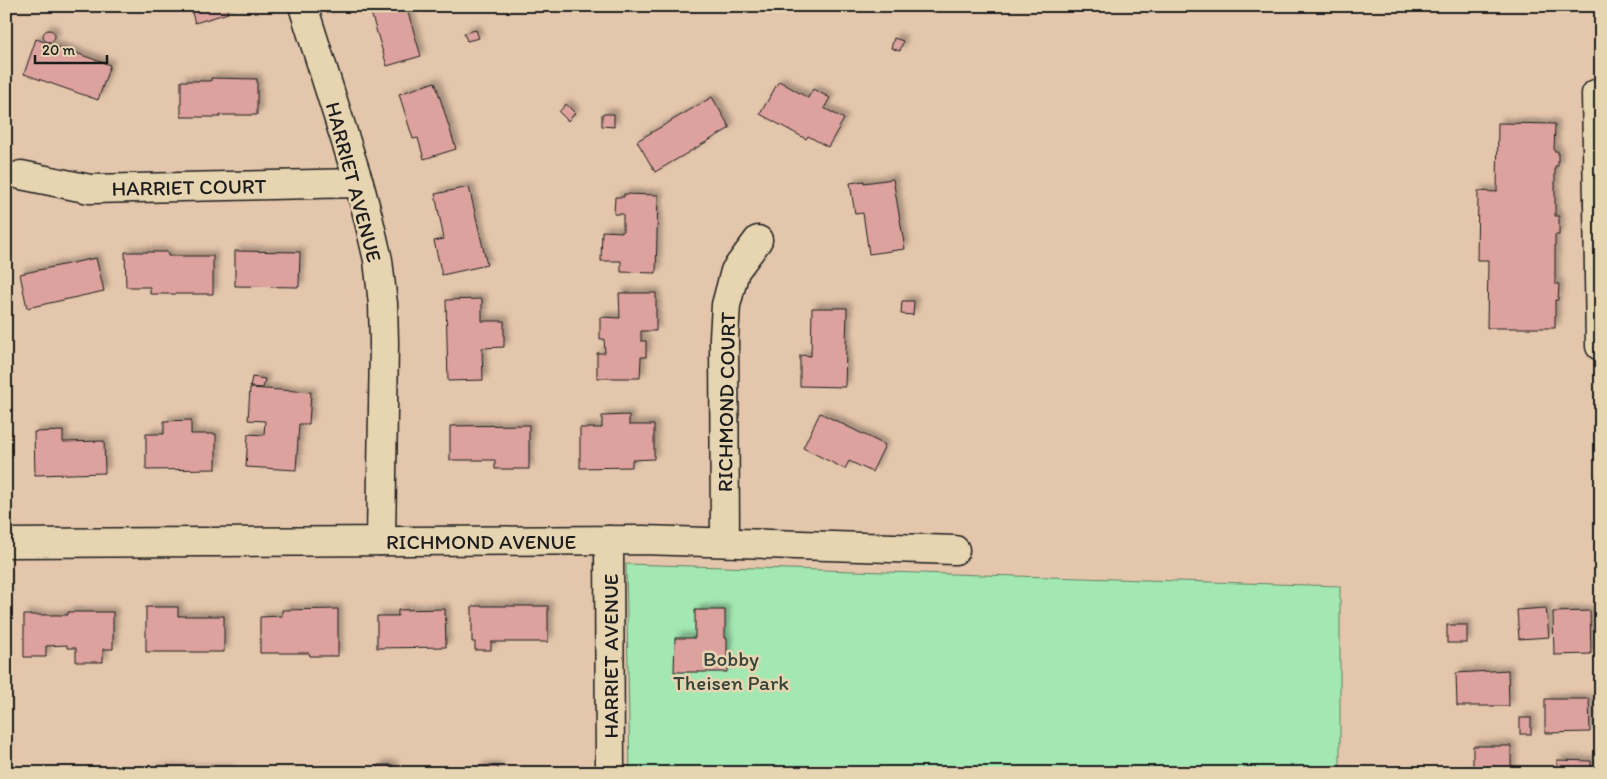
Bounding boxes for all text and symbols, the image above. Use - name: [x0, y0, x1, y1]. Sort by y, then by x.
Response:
- scale bar: [35, 32, 108, 64]
- text: 20 m: [42, 41, 76, 59]
- street label: HARRIET AVENUE: [321, 99, 387, 265]
- street label: HARRIET COURT: [111, 173, 267, 201]
- street label: RICHMOND COURT: [712, 311, 740, 492]
- street label: RICHMOND AVENUE: [386, 529, 576, 554]
- street label: HARRIET AVENUE: [598, 574, 623, 738]
- park label: Bobby Theisen Park: [673, 646, 789, 695]

